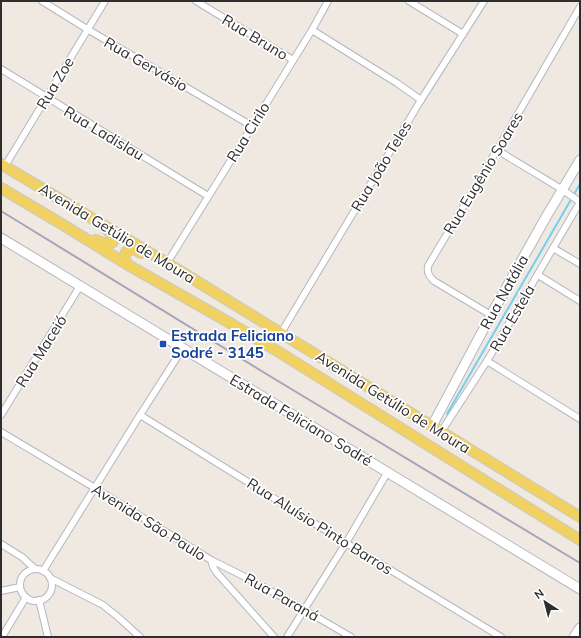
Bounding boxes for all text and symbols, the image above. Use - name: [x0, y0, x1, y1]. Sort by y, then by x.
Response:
- street label: Rua Bruno: [219, 10, 291, 64]
- street label: Rua Gervásio: [101, 32, 191, 96]
- street label: Rua Zoe: [32, 54, 78, 112]
- street label: Rua Cirilo: [222, 99, 274, 165]
- street label: Rua Ladislau: [60, 102, 148, 164]
- street label: Rua Eugênio Soares: [439, 108, 527, 238]
- street label: Rua João Teles: [347, 117, 415, 215]
- street label: Avenida Getúlio de Moura: [35, 179, 199, 287]
- street label: Rua Natália: [476, 251, 532, 333]
- street label: Rua Estela: [485, 281, 539, 355]
- street label: Rua Maceió: [11, 311, 71, 391]
- place label: Estrada Feliciano Sodré - 3145: [171, 326, 294, 362]
- marker: Estrada Feliciano Sodré - 3145: [158, 339, 168, 349]
- street label: Avenida Getúlio de Moura: [312, 346, 474, 458]
- street label: Estrada Feliciano Sodré: [226, 370, 376, 470]
- street label: Rua Aluísio Pinto Barros: [244, 473, 396, 579]
- street label: Avenida São Paulo: [88, 479, 210, 565]
- street label: Rua Paraná: [241, 569, 323, 625]
- north arrow: [525, 582, 565, 622]
- text: N: [532, 586, 547, 602]

